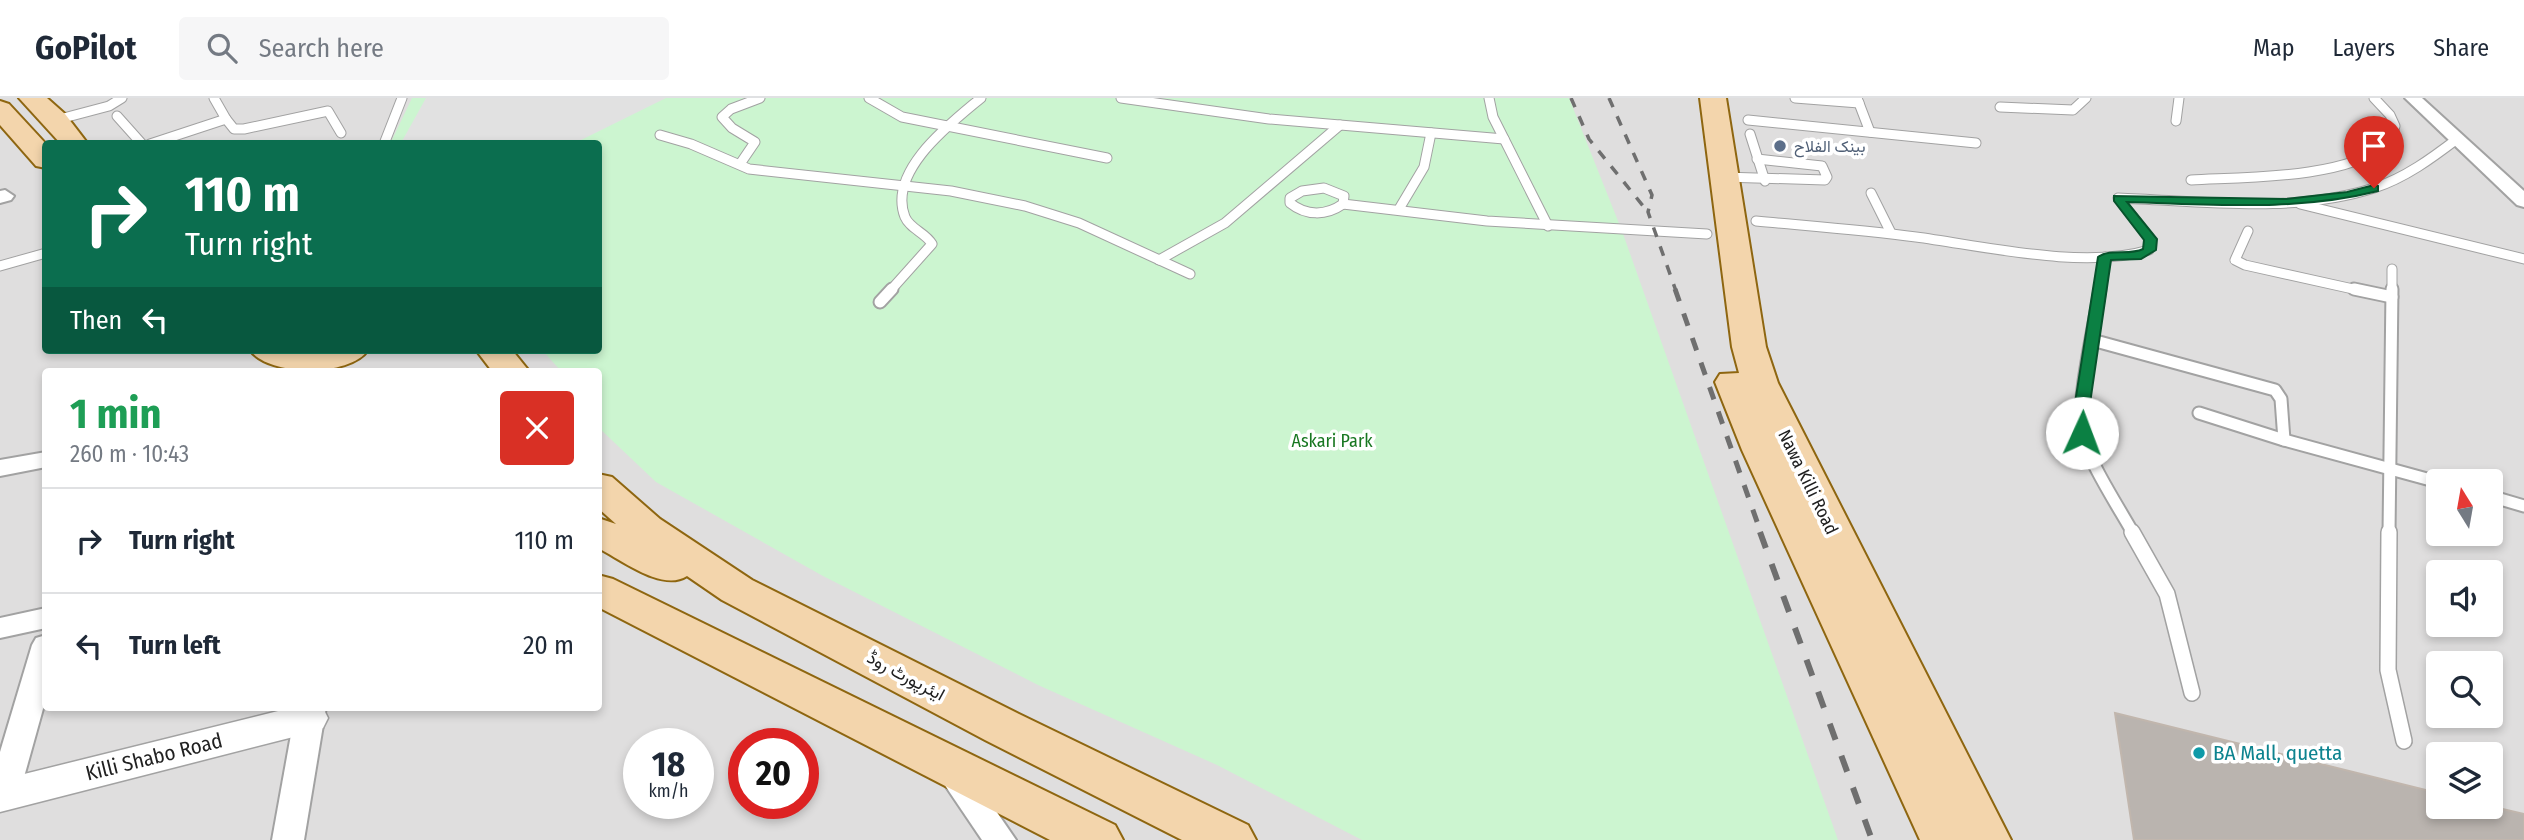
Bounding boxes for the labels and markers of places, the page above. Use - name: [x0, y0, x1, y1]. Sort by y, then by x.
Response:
- pin: [2344, 116, 2404, 188]
- place label: بینک الفلاح: [1794, 137, 1865, 158]
- marker: بینک الفلاح: [1772, 138, 1788, 154]
- place label: BA Mall, quetta: [2213, 740, 2342, 766]
- marker: BA Mall, quetta: [2191, 745, 2207, 761]

